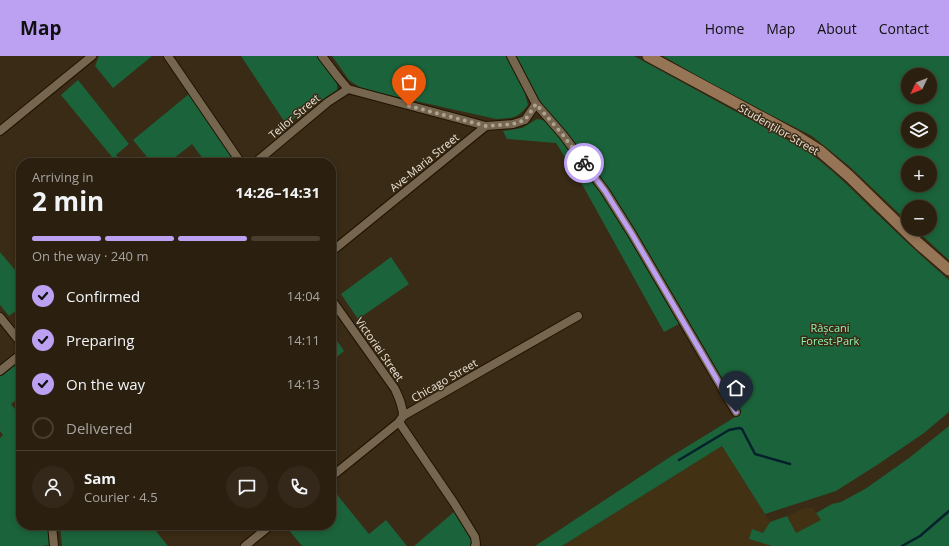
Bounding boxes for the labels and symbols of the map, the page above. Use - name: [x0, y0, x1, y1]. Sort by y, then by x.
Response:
- pin: [392, 65, 426, 106]
- north arrow: [901, 68, 937, 104]
- street label: Teilor Street: [265, 90, 323, 142]
- street label: Studenților Street: [736, 100, 822, 158]
- street label: Ave-Maria Street: [386, 129, 462, 195]
- courier: [564, 143, 604, 183]
- street label: Victoriei Street: [352, 314, 408, 384]
- park label: Râșcani Forest-Park: [801, 320, 860, 348]
- street label: Chicago Street: [408, 355, 480, 405]
- pin: [719, 371, 753, 412]

